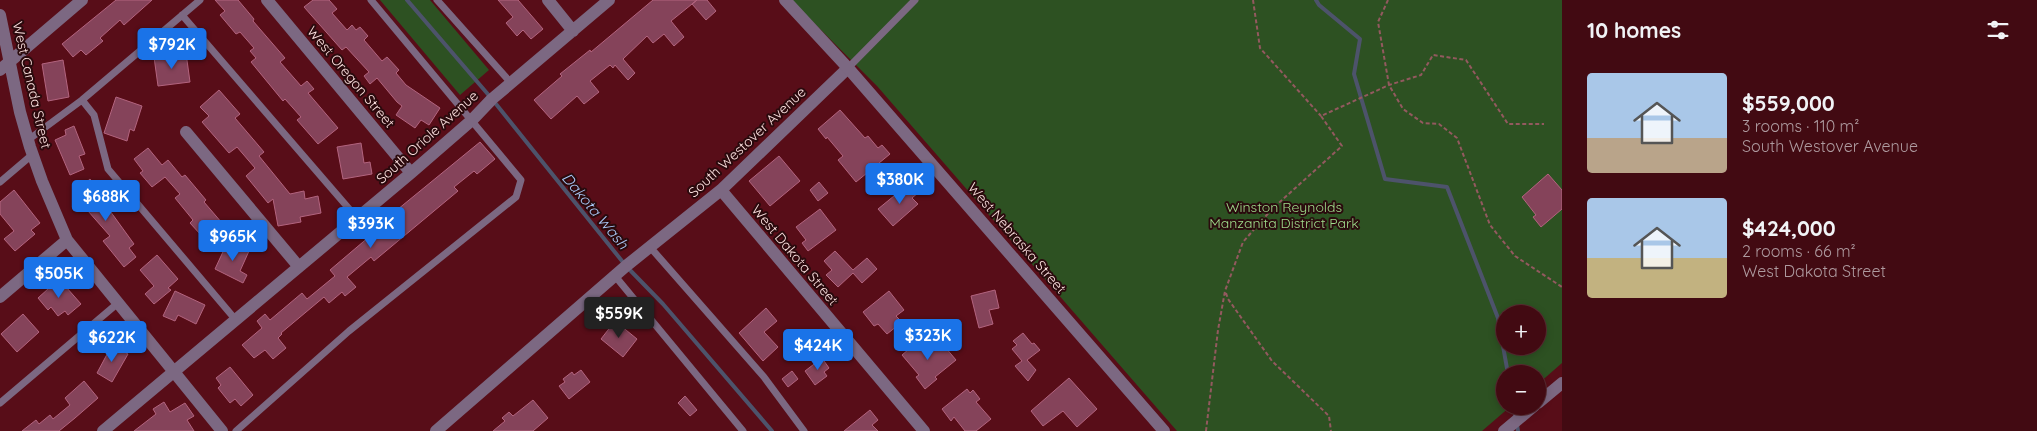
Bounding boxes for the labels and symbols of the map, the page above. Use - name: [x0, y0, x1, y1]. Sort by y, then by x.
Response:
- street label: West Canada Street: [9, 20, 55, 150]
- street label: West Oregon Street: [303, 23, 399, 132]
- pin: $792K: [137, 28, 207, 70]
- street label: South Westover Avenue: [685, 83, 810, 201]
- street label: South Oriole Avenue: [372, 86, 482, 188]
- pin: $380K: [865, 162, 935, 205]
- water label: Dakota Wash: [558, 169, 633, 253]
- street label: West Nebraska Street: [964, 179, 1070, 297]
- pin: $688K: [71, 180, 141, 222]
- park label: Winston Reynolds Manzanita District Park: [1209, 198, 1359, 232]
- street label: West Dakota Street: [748, 201, 843, 309]
- pin: $393K: [336, 206, 406, 249]
- pin: $965K: [198, 220, 268, 262]
- pin: $505K: [24, 256, 94, 299]
- pin: $559K: [584, 296, 654, 339]
- pin: $323K: [893, 318, 963, 361]
- pin: $622K: [77, 320, 147, 363]
- pin: $424K: [783, 328, 853, 371]

